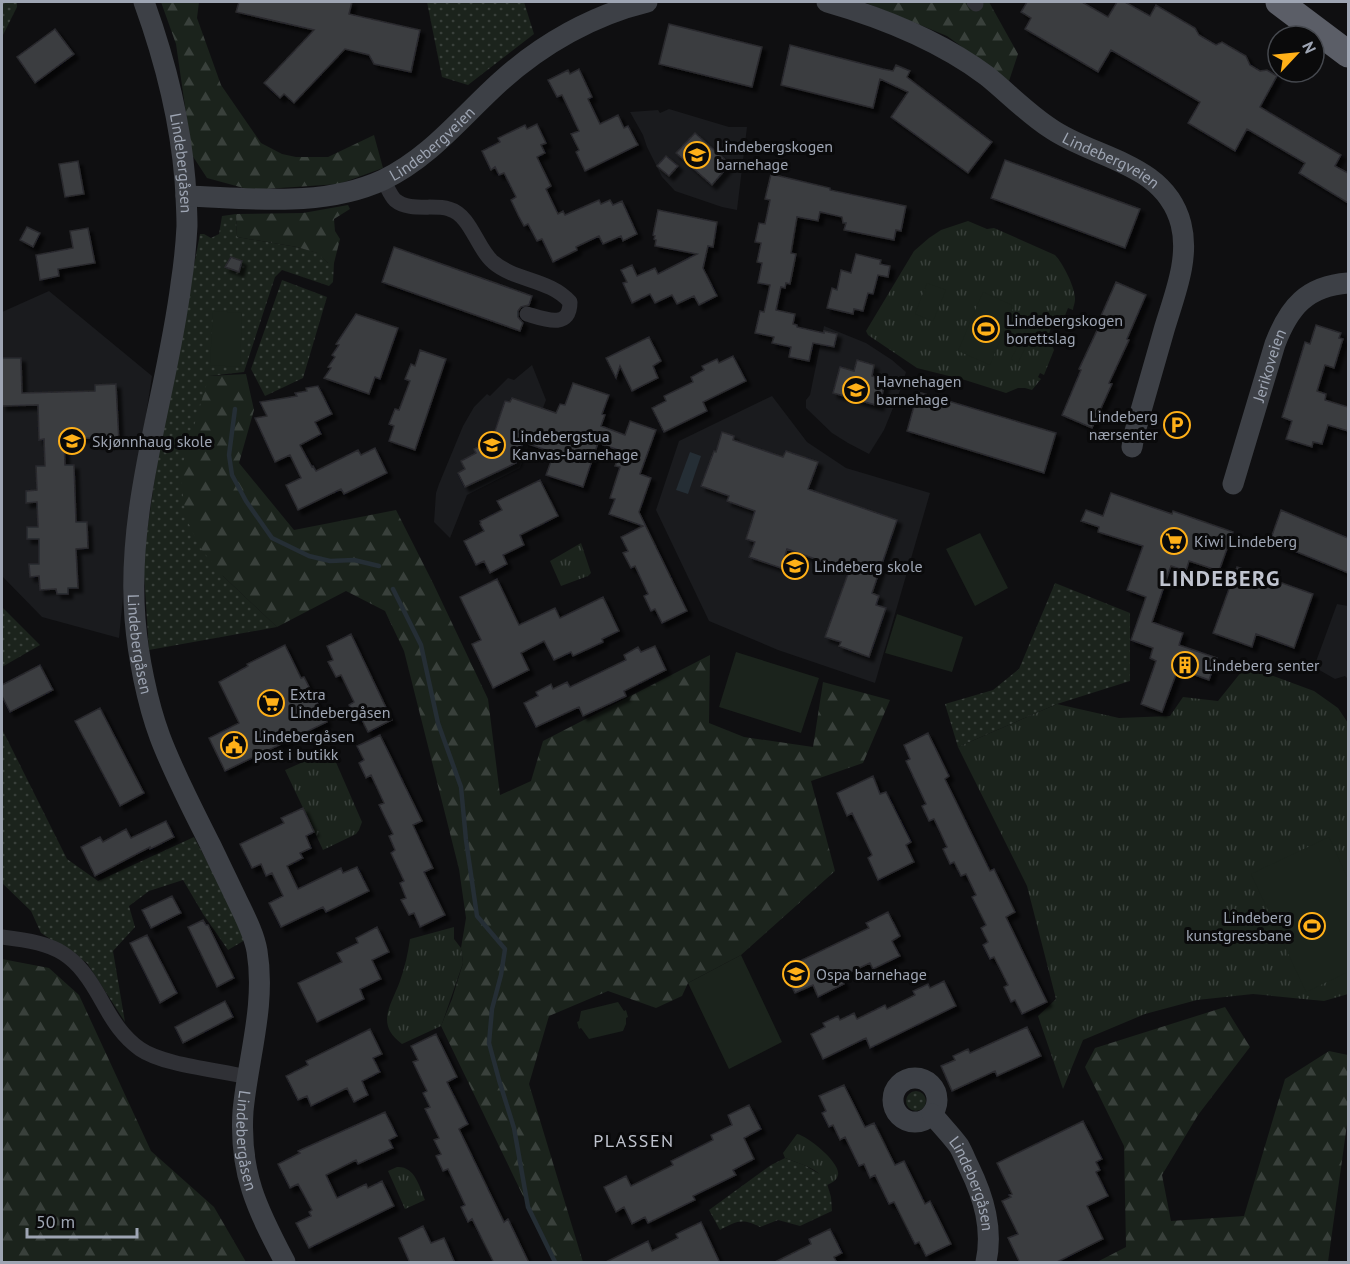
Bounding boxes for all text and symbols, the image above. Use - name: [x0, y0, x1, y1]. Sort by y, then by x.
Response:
- north arrow: [1266, 24, 1326, 84]
- text: N: [1298, 38, 1321, 57]
- street label: Lindebergveien: [386, 102, 479, 185]
- street label: Lindebergåsen: [166, 111, 197, 213]
- street label: Lindebergveien: [1059, 128, 1164, 192]
- place label: Lindebergskogen barnehage: [716, 136, 833, 174]
- school or university icon: Lindebergskogen barnehage: [682, 140, 712, 170]
- place label: Lindebergskogen borettslag: [1006, 310, 1123, 348]
- sports icon: Lindebergskogen borettslag: [971, 314, 1001, 344]
- street label: Jerikoveien: [1248, 326, 1290, 405]
- place label: Havnehagen barnehage: [876, 371, 961, 409]
- school or university icon: Havnehagen barnehage: [841, 375, 871, 405]
- place label: Lindeberg nærsenter: [1089, 406, 1159, 444]
- parking icon: Lindeberg nærsenter: [1162, 410, 1192, 440]
- school or university icon: Skjønnhaug skole: [57, 426, 87, 456]
- place label: Lindebergstua Kanvas-barnehage: [512, 426, 638, 464]
- school or university icon: Lindebergstua Kanvas-barnehage: [477, 430, 507, 460]
- place label: Skjønnhaug skole: [92, 431, 212, 451]
- supermarket icon: Kiwi Lindeberg: [1159, 526, 1189, 556]
- place label: Kiwi Lindeberg: [1194, 531, 1297, 551]
- school or university icon: Lindeberg skole: [780, 551, 810, 581]
- place label: Lindeberg skole: [814, 556, 923, 576]
- district label: LINDEBERG: [1159, 564, 1281, 592]
- street label: Lindebergåsen: [124, 594, 157, 696]
- building icon: Lindeberg senter: [1170, 650, 1200, 680]
- place label: Lindeberg senter: [1204, 655, 1320, 675]
- place label: Extra Lindebergåsen: [290, 684, 390, 722]
- supermarket icon: Extra Lindebergåsen: [256, 688, 286, 718]
- place label: Lindebergåsen post i butikk: [254, 726, 354, 764]
- public building icon: Lindebergåsen post i butikk: [219, 730, 249, 760]
- place label: Lindeberg kunstgressbane: [1186, 907, 1292, 945]
- sports icon: Lindeberg kunstgressbane: [1297, 911, 1327, 941]
- school or university icon: Ospa barnehage: [781, 959, 811, 989]
- place label: Ospa barnehage: [816, 964, 927, 984]
- street label: Lindebergåsen: [232, 1089, 262, 1193]
- district label: PLASSEN: [593, 1129, 675, 1152]
- street label: Lindebergåsen: [945, 1132, 998, 1232]
- scale bar: [27, 1201, 136, 1239]
- text: 50 m: [36, 1210, 75, 1233]

